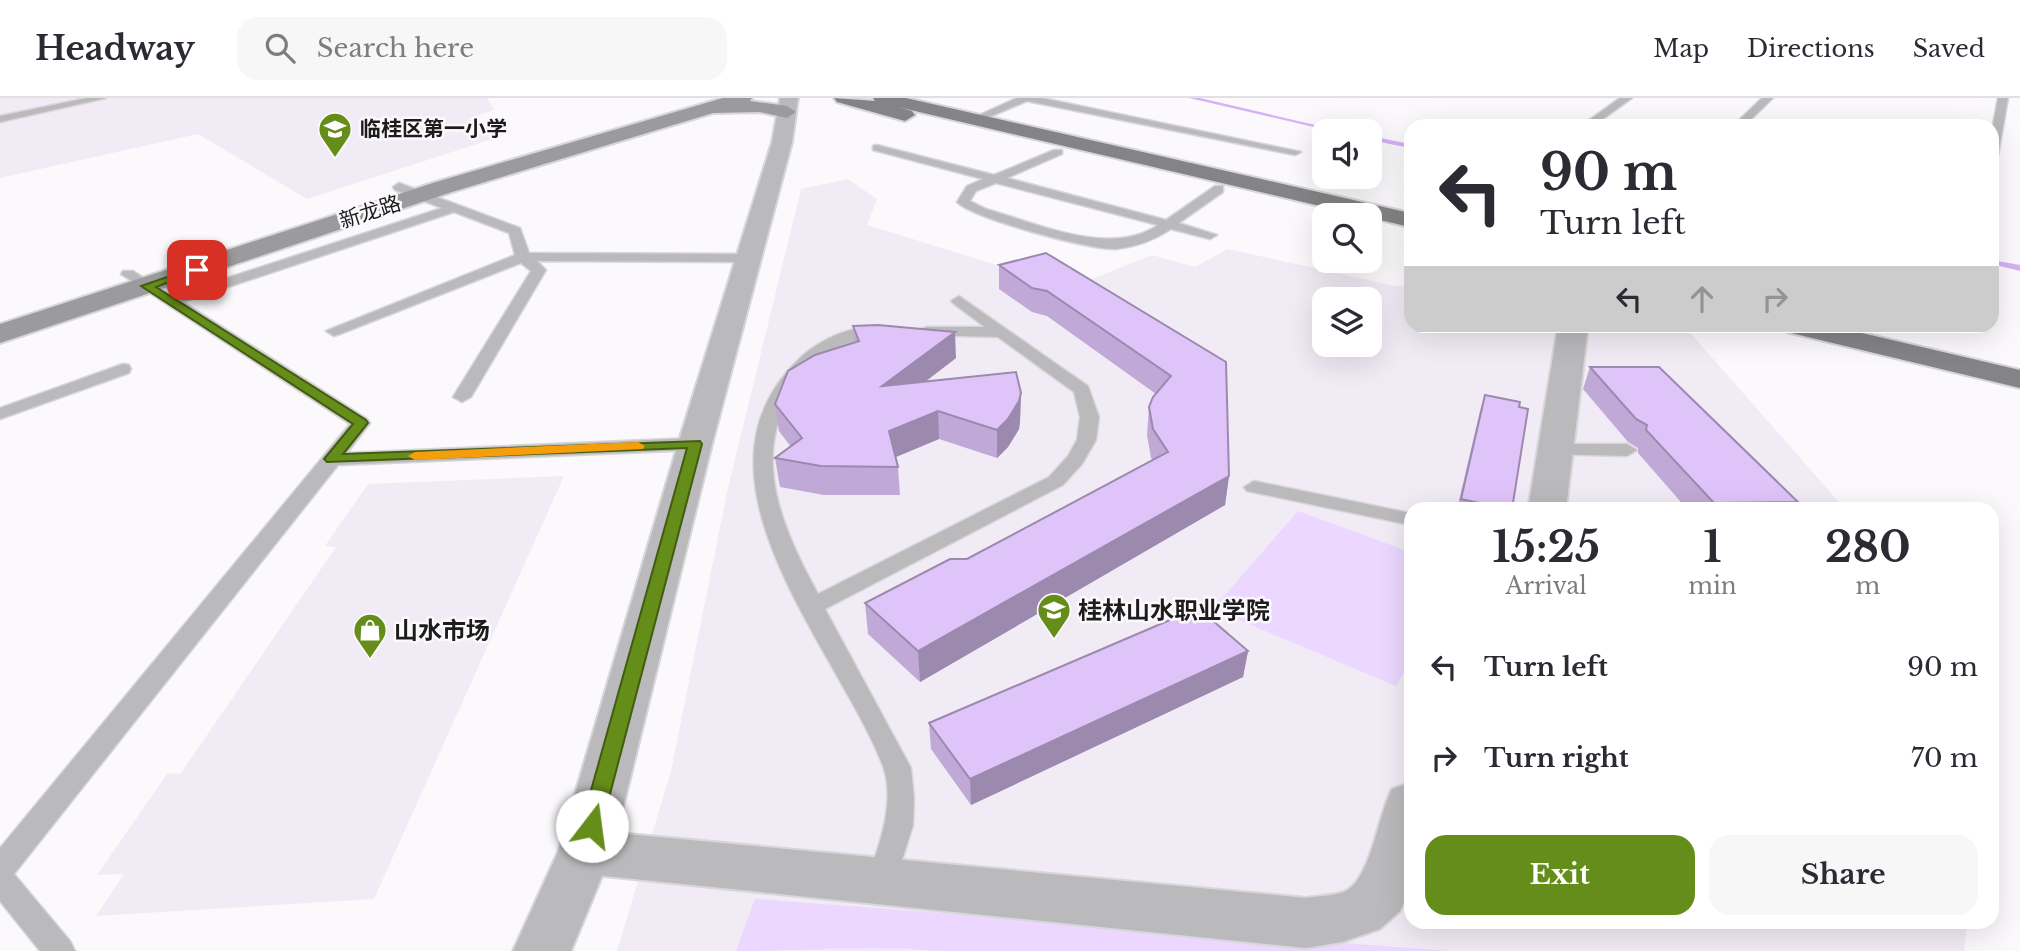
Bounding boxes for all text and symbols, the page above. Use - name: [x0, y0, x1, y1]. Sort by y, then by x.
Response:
- search box: [237, 17, 727, 80]
- text: Headway: [35, 28, 195, 69]
- icon: search: [261, 29, 299, 67]
- text: Search here: [317, 32, 474, 64]
- text: Map: [1653, 34, 1709, 63]
- text: Directions: [1747, 34, 1875, 63]
- text: Saved: [1913, 34, 1985, 63]
- school or university icon: 临桂区第一小学: [316, 110, 354, 159]
- place label: 临桂区第一小学: [360, 116, 507, 142]
- map controls: [1312, 119, 1382, 357]
- button: sound: [1312, 119, 1382, 189]
- text: 90 m: [1540, 142, 1677, 203]
- icon: left: [1425, 147, 1516, 238]
- street label: 新龙路: [336, 190, 404, 234]
- button: search: [1312, 203, 1382, 273]
- text: Turn left: [1540, 203, 1686, 243]
- pin: [167, 240, 227, 300]
- icon: arrive: [178, 251, 216, 289]
- icon: left: [1610, 280, 1648, 318]
- icon: ahead: [1683, 280, 1721, 318]
- icon: right: [1756, 280, 1794, 318]
- button: layers: [1312, 287, 1382, 357]
- text: 15:25: [1492, 521, 1600, 573]
- text: 1: [1703, 521, 1722, 573]
- text: 280: [1825, 521, 1911, 573]
- text: Arrival: [1505, 572, 1587, 600]
- text: min: [1688, 572, 1737, 600]
- text: m: [1855, 572, 1880, 600]
- school or university icon: 桂林山水职业学院: [1035, 591, 1073, 640]
- place label: 桂林山水职业学院: [1078, 596, 1270, 625]
- shop icon: 山水市场: [351, 611, 389, 660]
- place label: 山水市场: [394, 616, 490, 645]
- icon: left: [1425, 648, 1463, 686]
- text: Turn left: [1484, 651, 1608, 683]
- text: 90 m: [1907, 651, 1978, 683]
- icon: right: [1425, 739, 1463, 777]
- text: Turn right: [1484, 742, 1629, 774]
- text: 70 m: [1911, 742, 1978, 774]
- position arrow: [555, 789, 629, 863]
- button: Exit: [1425, 835, 1695, 915]
- button: Share: [1709, 835, 1978, 915]

